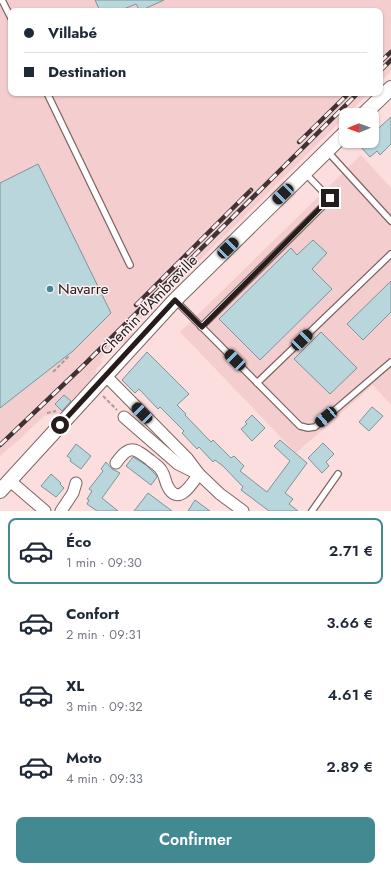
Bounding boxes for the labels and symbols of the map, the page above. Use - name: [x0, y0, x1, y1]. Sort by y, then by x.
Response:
- north arrow: [339, 108, 379, 148]
- car: [270, 181, 296, 207]
- route end: [321, 189, 339, 207]
- car: [215, 235, 241, 261]
- street label: Chemin d'Ambreville: [95, 250, 203, 360]
- place label: Navarre: [58, 278, 109, 300]
- marker: Navarre: [45, 284, 55, 294]
- car: [289, 327, 315, 353]
- car: [222, 347, 248, 373]
- car: [129, 400, 155, 426]
- car: [313, 405, 339, 429]
- route start: [51, 416, 69, 434]

